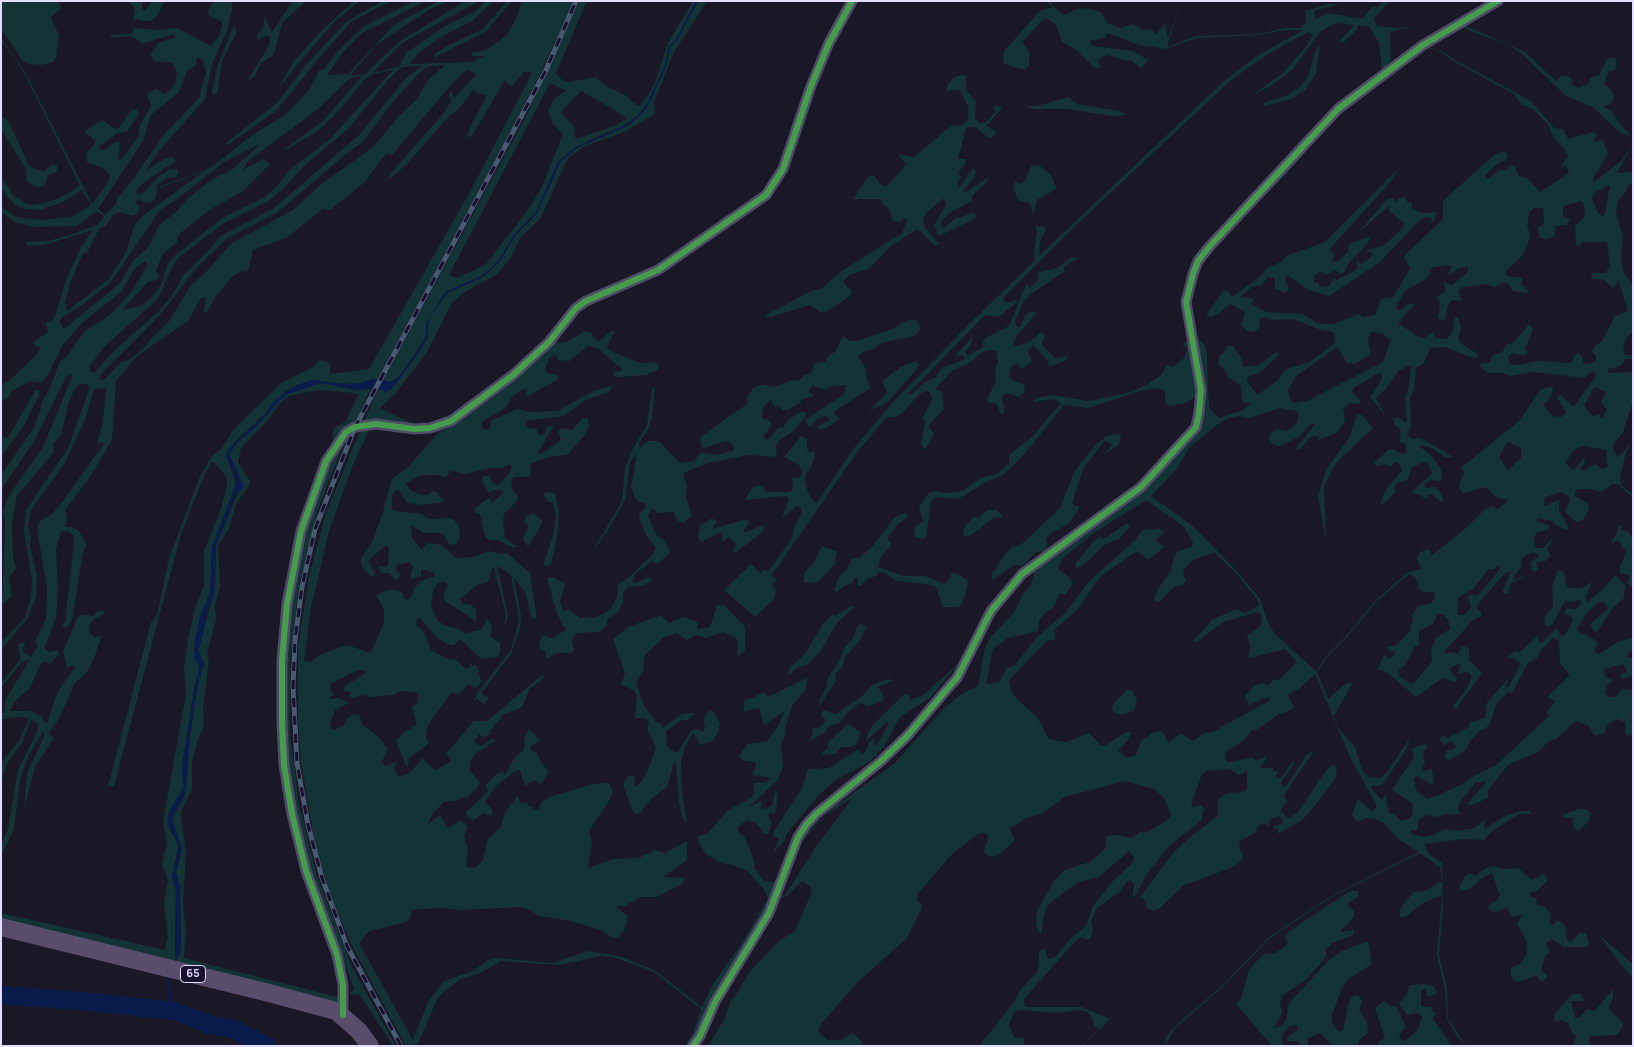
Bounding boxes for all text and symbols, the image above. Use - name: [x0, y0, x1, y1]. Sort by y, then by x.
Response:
- road number: 65: [180, 966, 206, 982]

